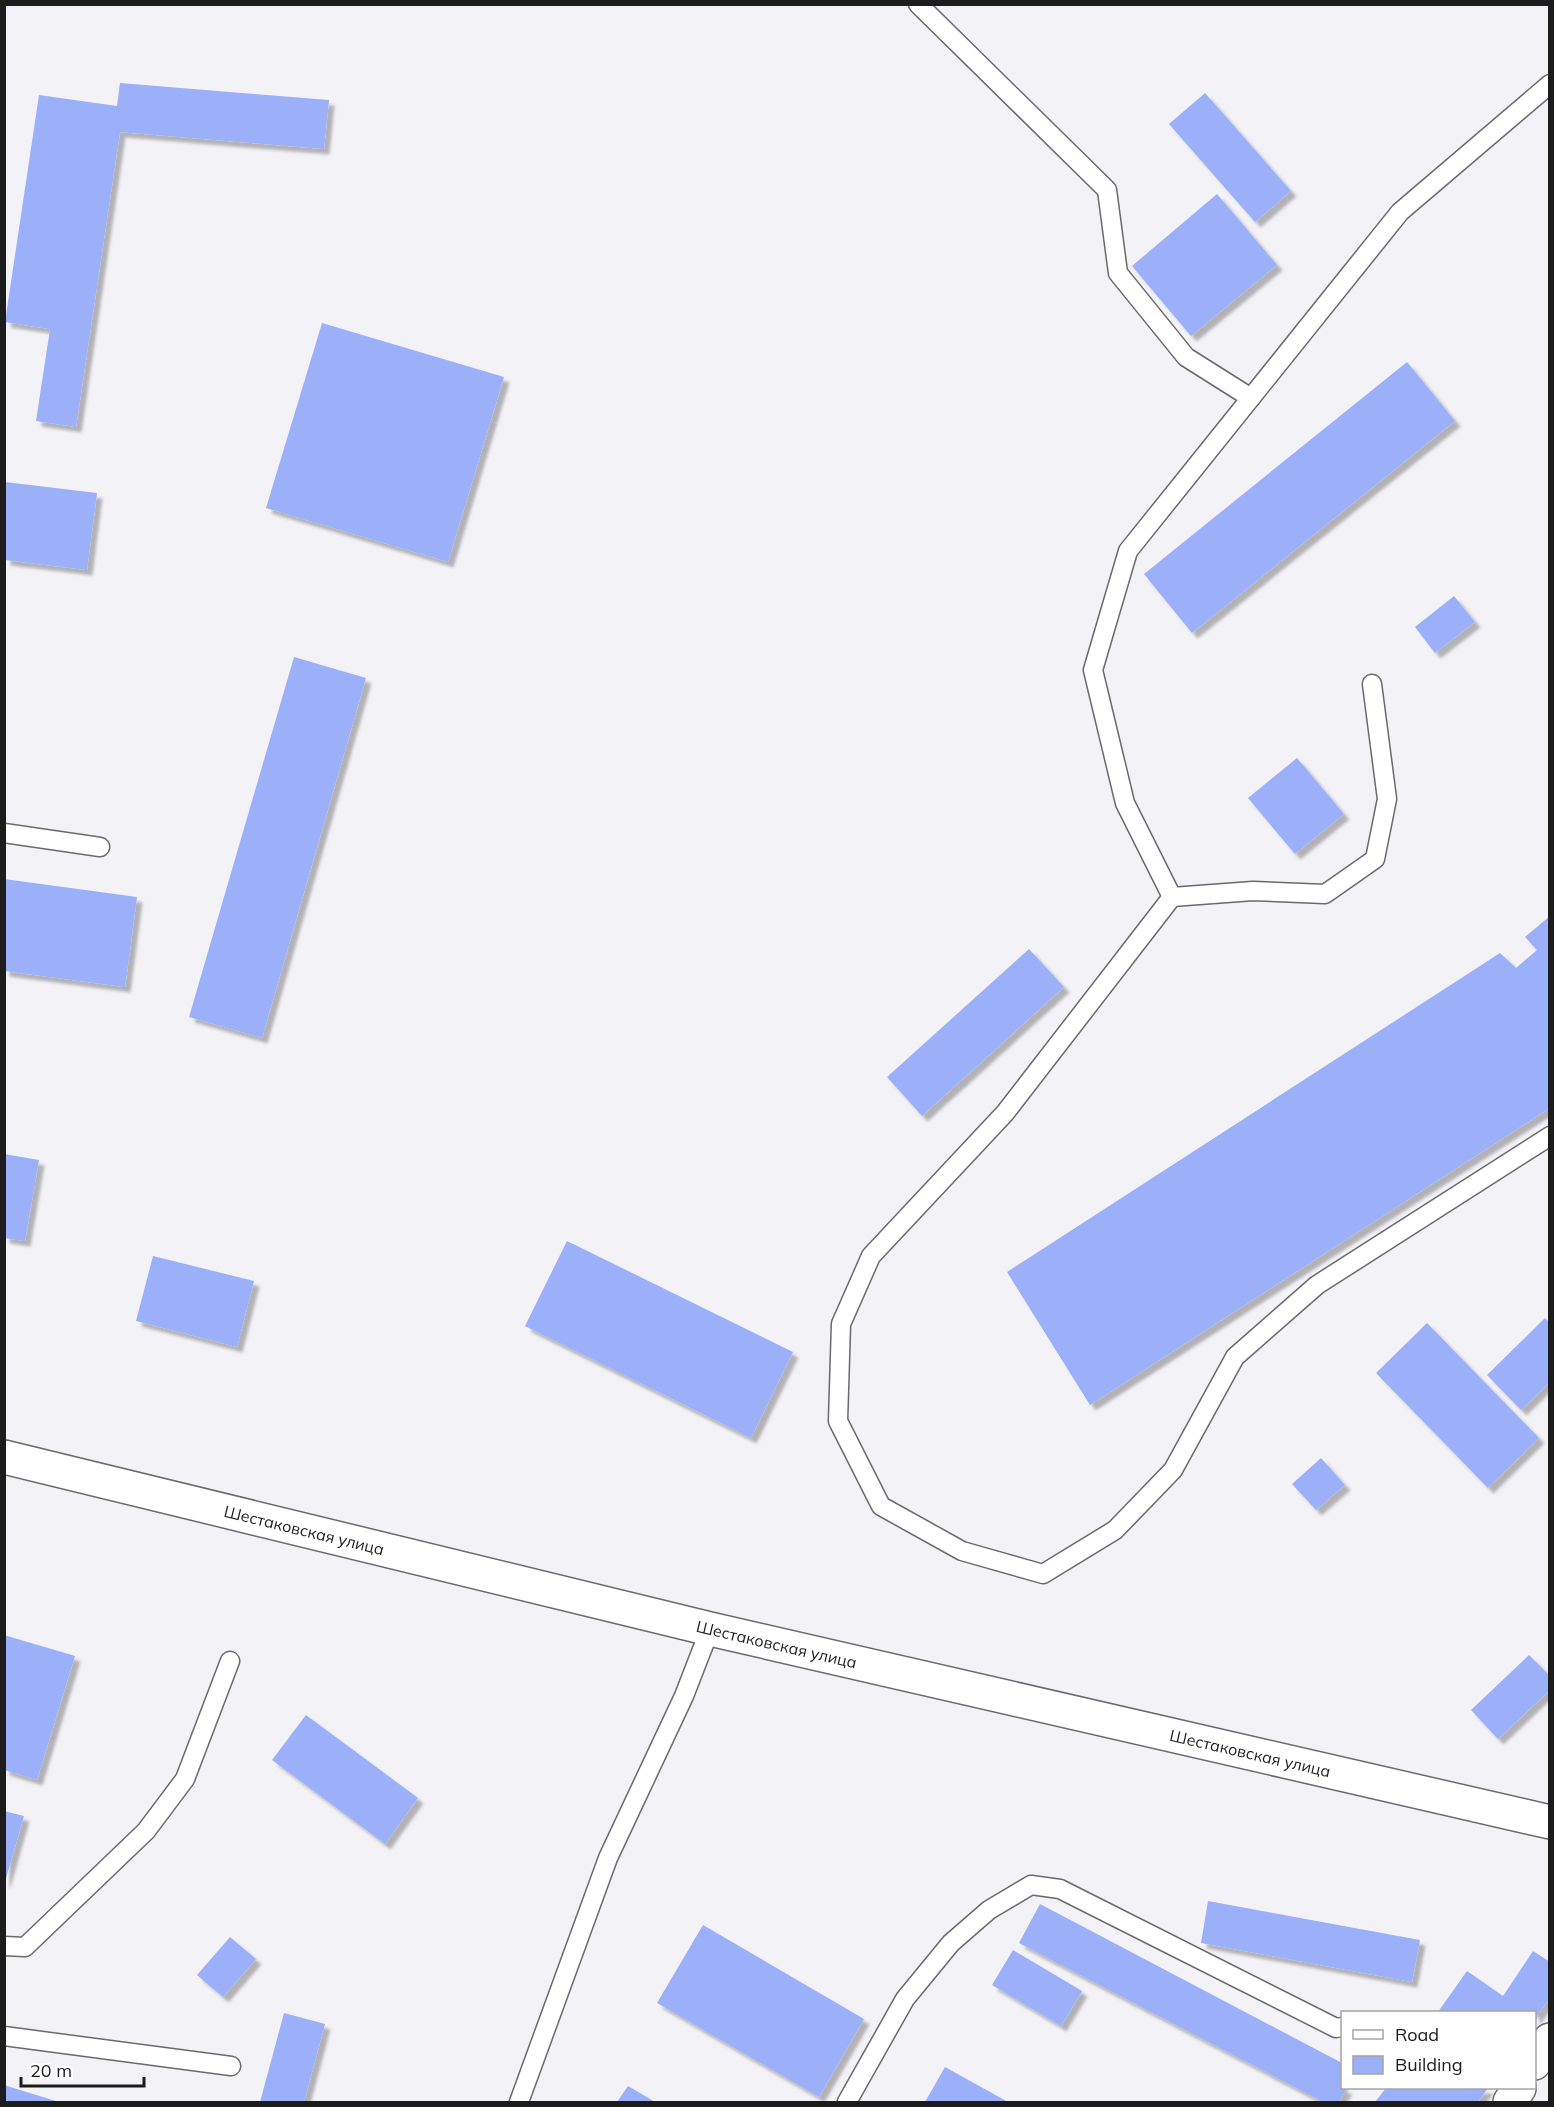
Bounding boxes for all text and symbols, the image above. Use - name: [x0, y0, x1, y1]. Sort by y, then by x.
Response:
- street label: Шестаковская улица: [222, 1501, 386, 1559]
- street label: Шестаковская улица: [694, 1616, 859, 1672]
- street label: Шестаковская улица: [1168, 1725, 1333, 1781]
- legend: [1341, 2011, 1536, 2089]
- text: Road: [1395, 2023, 1439, 2046]
- scale bar: [21, 2050, 144, 2088]
- text: Building: [1395, 2053, 1463, 2076]
- text: 20 m: [30, 2059, 72, 2082]

